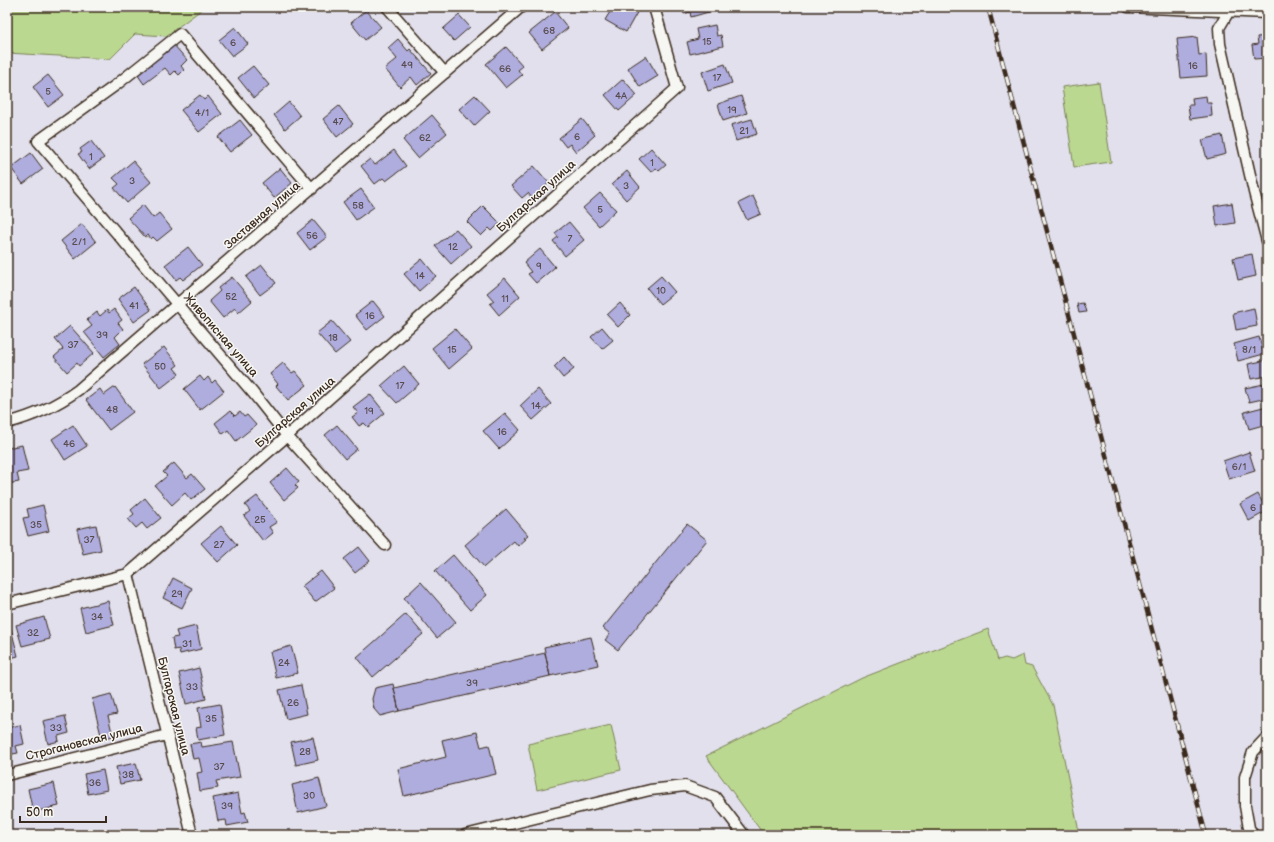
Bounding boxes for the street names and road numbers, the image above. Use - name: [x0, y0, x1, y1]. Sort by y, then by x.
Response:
- street label: Булгарская улица: [494, 157, 579, 236]
- street label: Заставная улица: [221, 178, 303, 252]
- street label: Живописная улица: [180, 290, 261, 380]
- street label: Булгарская улица: [252, 374, 338, 451]
- street label: Булгарская улица: [154, 655, 193, 757]
- street label: Строгановская улица: [24, 721, 144, 764]

